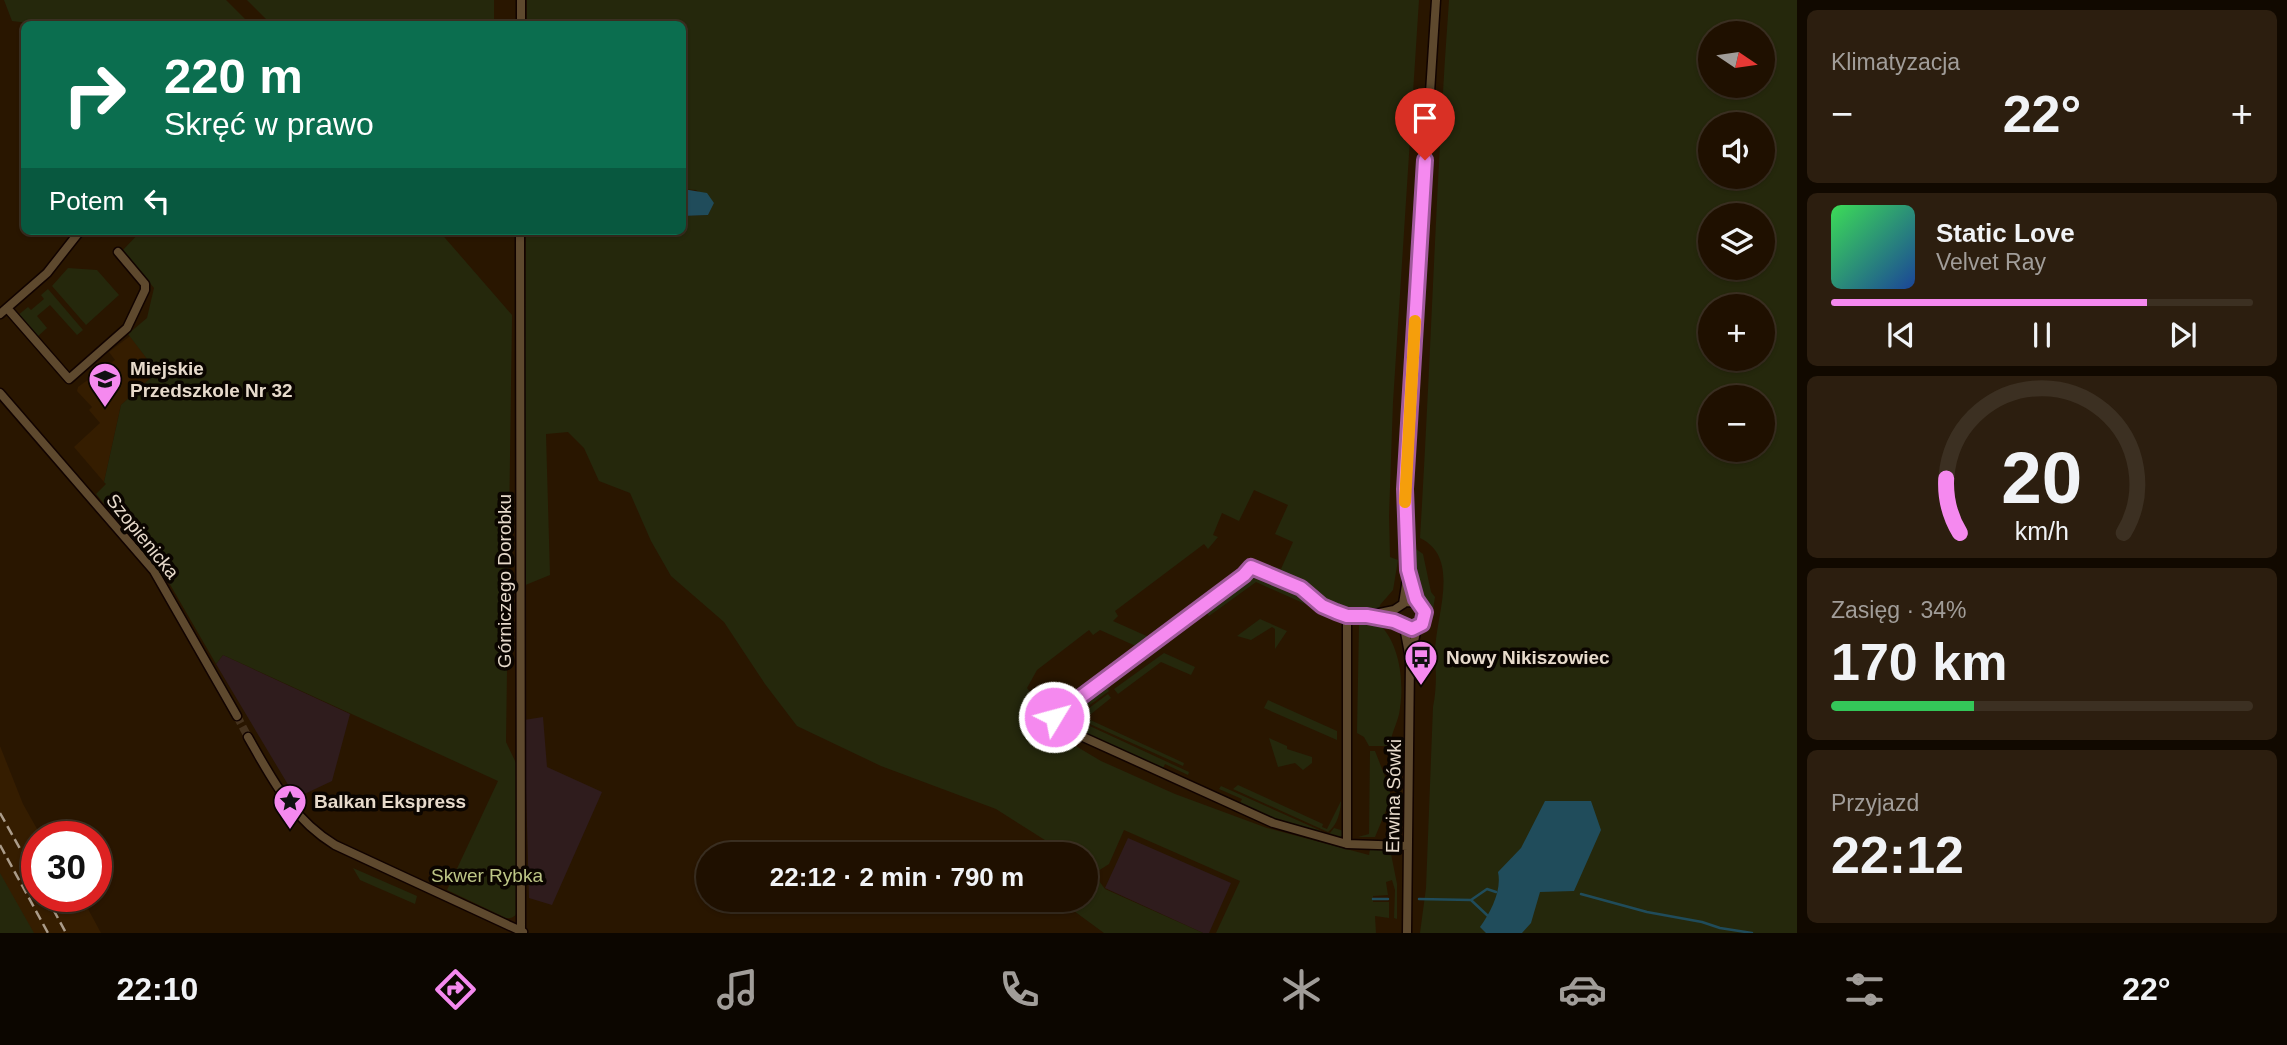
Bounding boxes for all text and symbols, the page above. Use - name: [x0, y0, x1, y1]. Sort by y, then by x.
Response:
- north arrow: [1698, 21, 1774, 98]
- map controls: [1698, 21, 1775, 462]
- icon: right: [49, 49, 140, 140]
- text: 220 m: [164, 49, 303, 103]
- text: Klimatyzacja: [1831, 49, 1960, 75]
- text: 22°: [2003, 85, 2081, 143]
- pin: [1395, 88, 1455, 160]
- text: −: [1831, 93, 1853, 135]
- text: +: [2231, 93, 2253, 135]
- icon: arrive: [1406, 99, 1444, 137]
- text: Skręć w prawo: [164, 106, 374, 142]
- button: sound: [1698, 112, 1775, 189]
- icon: left: [138, 182, 176, 220]
- text: Potem: [49, 186, 124, 216]
- button: layers: [1698, 203, 1775, 280]
- text: Static Love: [1936, 218, 2075, 248]
- text: Velvet Ray: [1936, 249, 2046, 275]
- button: +: [1698, 294, 1775, 371]
- icon: previous: [1882, 316, 1920, 354]
- icon: pause: [2023, 316, 2061, 354]
- icon: next: [2164, 316, 2202, 354]
- place label: Miejskie Przedszkole Nr 32: [130, 358, 293, 401]
- school or university icon: Miejskie Przedszkole Nr 32: [86, 360, 124, 409]
- button: −: [1698, 385, 1775, 462]
- text: 20: [2002, 437, 2082, 518]
- street label: Szopienicka: [102, 490, 183, 583]
- street label: Górniczego Dorobku: [494, 494, 515, 668]
- text: km/h: [2015, 516, 2069, 544]
- text: Zasięg · 34%: [1831, 597, 1967, 623]
- text: 170 km: [1831, 633, 2007, 691]
- bus stop icon: Nowy Nikiszowiec: [1402, 638, 1440, 687]
- place label: Nowy Nikiszowiec: [1446, 647, 1610, 668]
- position arrow: [1017, 680, 1091, 754]
- street label: Erwina Sówki: [1382, 739, 1405, 853]
- place icon: Balkan Ekspress: [271, 782, 309, 831]
- text: Przyjazd: [1831, 790, 1919, 816]
- place label: Balkan Ekspress: [314, 791, 466, 812]
- speed limit sign: 30: [21, 821, 112, 912]
- text: 22:12: [1831, 826, 1964, 884]
- text: 22:12 · 2 min · 790 m: [770, 862, 1024, 892]
- park label: Skwer Rybka: [431, 865, 543, 886]
- icon: directions: [431, 965, 480, 1014]
- icon: music: [713, 965, 762, 1014]
- icon: phone: [995, 965, 1044, 1014]
- icon: climate: [1277, 965, 1326, 1014]
- icon: car: [1558, 965, 1607, 1014]
- icon: filters: [1840, 965, 1889, 1014]
- text: 22:10: [116, 971, 198, 1007]
- text: 22°: [2122, 971, 2171, 1007]

